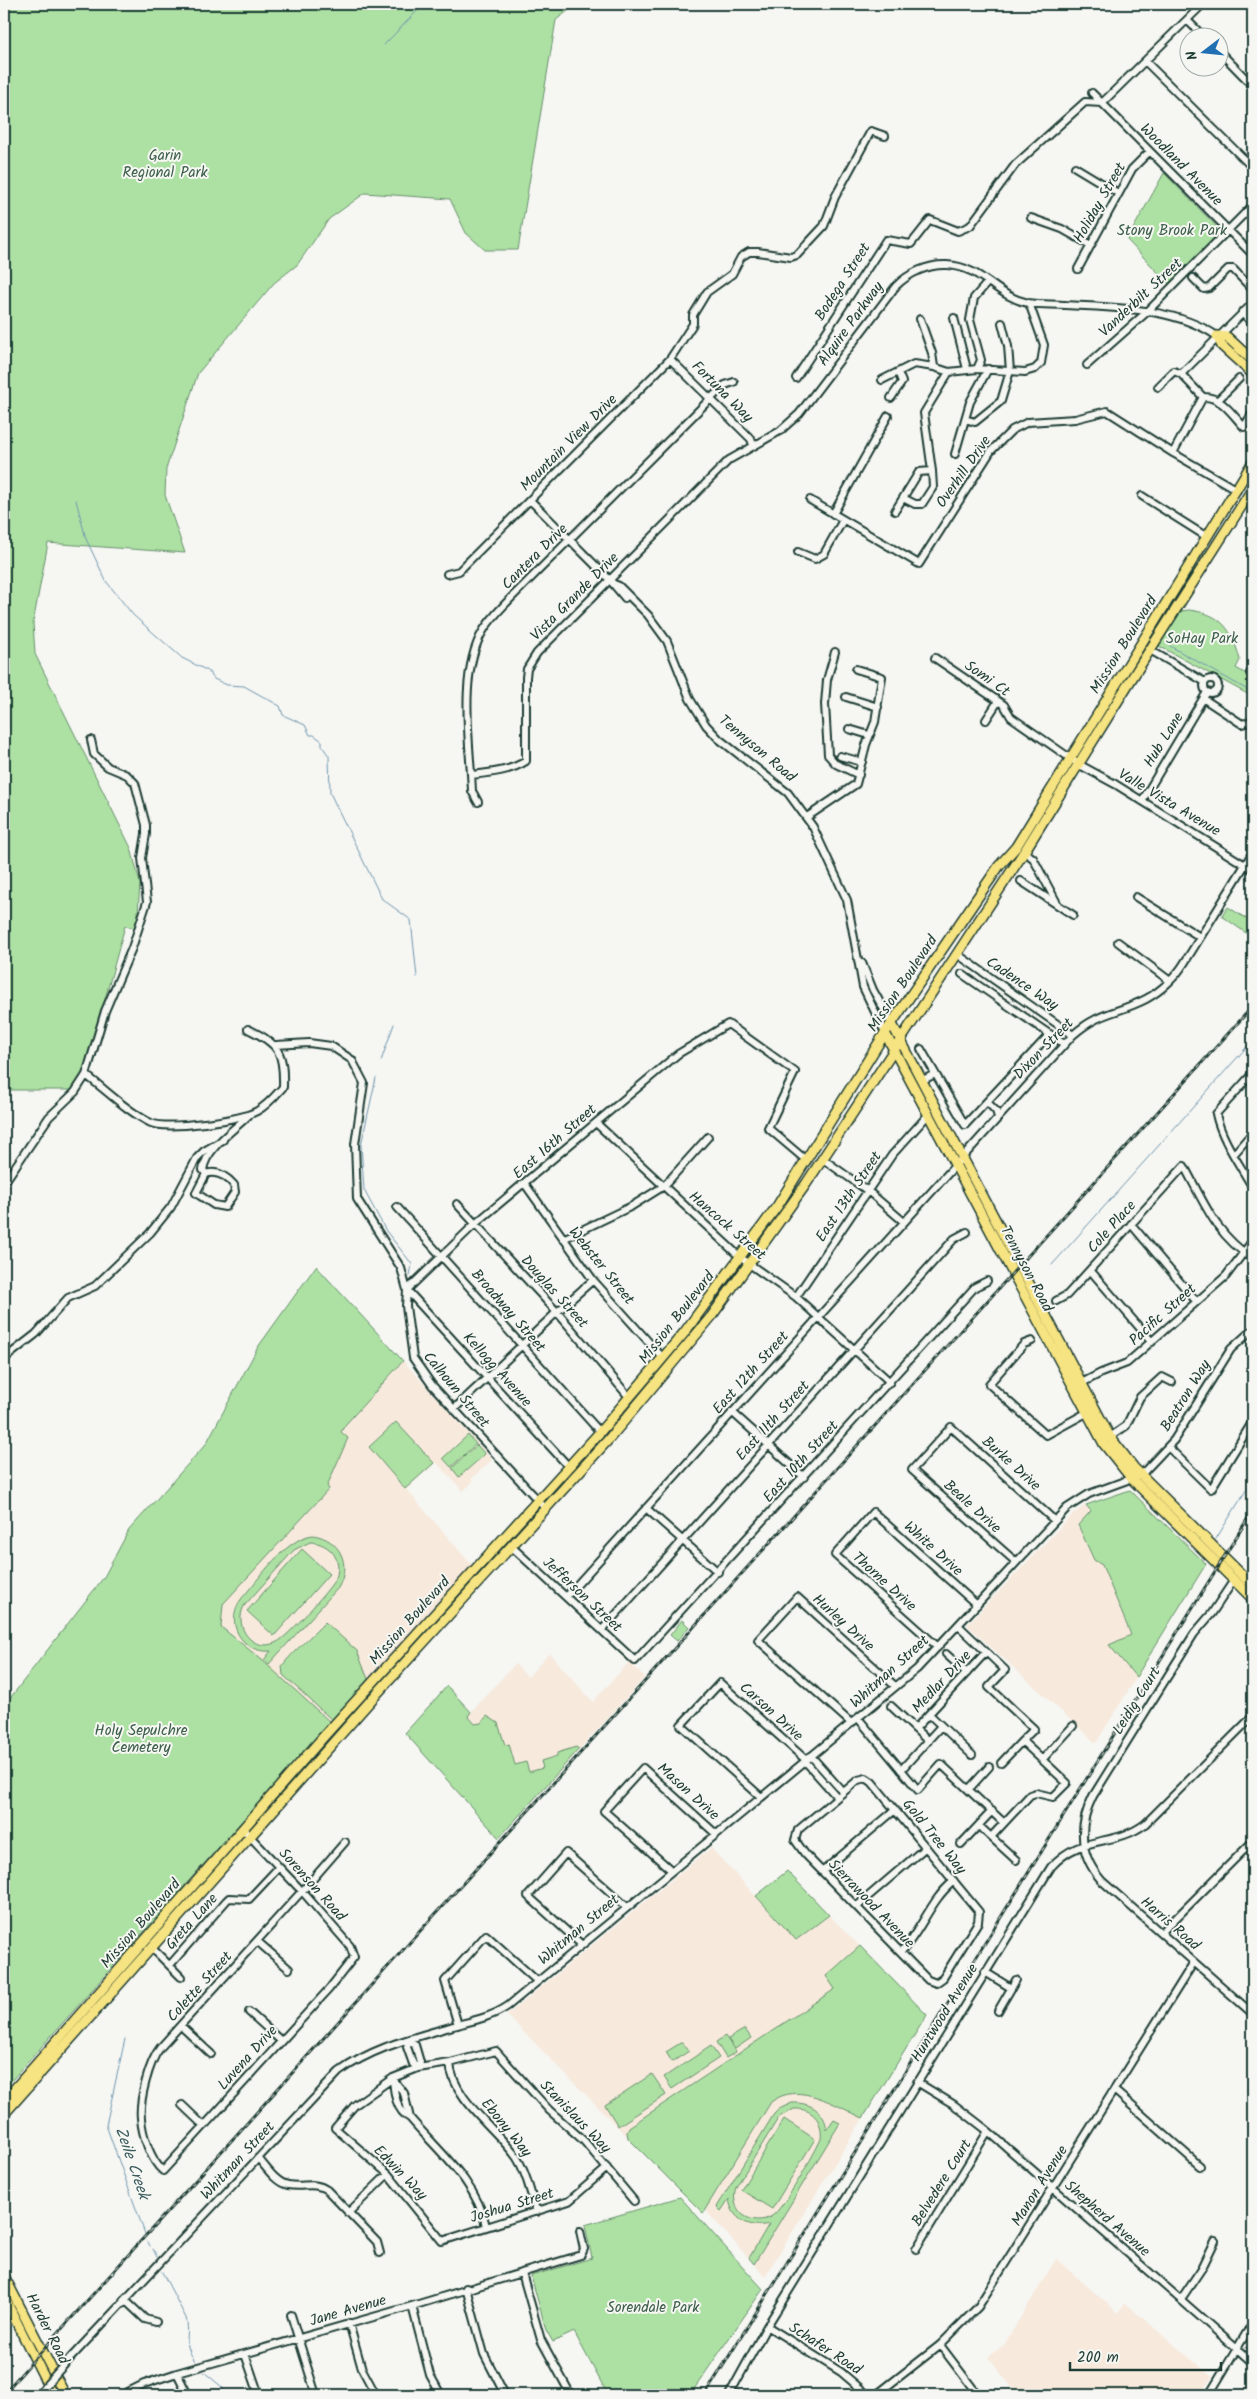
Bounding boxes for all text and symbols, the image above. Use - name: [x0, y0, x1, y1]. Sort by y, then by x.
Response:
- north arrow: [1180, 28, 1230, 78]
- text: N: [1181, 48, 1204, 63]
- street label: Woodland Avenue: [1134, 118, 1228, 212]
- park label: Garin Regional Park: [123, 144, 208, 185]
- street label: Holiday Street: [1067, 158, 1133, 248]
- park label: Stony Brook Park: [1117, 219, 1228, 243]
- street label: Bodega Street: [809, 238, 877, 326]
- street label: Vanderbilt Street: [1094, 253, 1189, 343]
- street label: Alquire Parkway: [812, 276, 891, 371]
- street label: Fortuna Way: [685, 355, 759, 429]
- street label: Mountain View Drive: [515, 388, 624, 497]
- street label: Overhill Drive: [930, 431, 998, 513]
- street label: Cantera Drive: [496, 518, 574, 596]
- street label: Vista Grande Drive: [525, 547, 625, 647]
- street label: Mission Boulevard: [1084, 591, 1164, 699]
- park label: SoHay Park: [1166, 627, 1239, 651]
- street label: Somi Ct: [959, 655, 1015, 704]
- street label: Hub Lane: [1138, 708, 1191, 772]
- street label: Tennyson Road: [713, 709, 802, 789]
- street label: Valle Vista Avenue: [1113, 763, 1225, 843]
- street label: Mission Boulevard: [862, 930, 945, 1037]
- street label: Cadence Way: [981, 951, 1064, 1018]
- street label: Dixon Street: [1008, 1012, 1080, 1086]
- street label: East 16th Street: [508, 1098, 603, 1185]
- street label: East 13th Street: [810, 1147, 888, 1247]
- street label: Hancock Street: [683, 1185, 771, 1267]
- street label: Cole Place: [1081, 1195, 1143, 1259]
- street label: Tennyson Road: [993, 1221, 1059, 1317]
- street label: Webster Street: [562, 1222, 640, 1310]
- street label: Douglas Street: [514, 1250, 594, 1334]
- street label: Broadway Street: [465, 1264, 551, 1358]
- street label: Mission Boulevard: [633, 1266, 721, 1370]
- street label: Pacific Street: [1124, 1278, 1202, 1352]
- street label: East 12th Street: [707, 1326, 795, 1420]
- street label: Kellogg Avenue: [457, 1327, 538, 1413]
- street label: Calhoun Street: [417, 1346, 495, 1434]
- street label: Beatron Way: [1154, 1355, 1218, 1437]
- street label: East 11th Street: [730, 1375, 816, 1467]
- street label: East 10th Street: [757, 1415, 845, 1509]
- street label: Burke Drive: [976, 1431, 1046, 1497]
- street label: Beale Drive: [938, 1474, 1007, 1540]
- street label: White Drive: [898, 1516, 968, 1583]
- street label: Thorne Drive: [846, 1546, 922, 1618]
- street label: Jefferson Street: [537, 1551, 628, 1639]
- street label: Mission Boulevard: [363, 1571, 457, 1671]
- street label: Hurley Drive: [806, 1588, 880, 1658]
- street label: Whitman Street: [845, 1629, 935, 1714]
- street label: Medlar Drive: [906, 1645, 978, 1719]
- street label: Leidig Court: [1107, 1662, 1168, 1740]
- street label: Carson Drive: [733, 1676, 809, 1748]
- park label: Holy Sepulchre Cemetery: [95, 1719, 188, 1760]
- street label: Mason Drive: [651, 1757, 725, 1827]
- street label: Gold Tree Way: [896, 1794, 973, 1881]
- street label: Sorenson Road: [272, 1843, 352, 1927]
- street label: Sierrawood Avenue: [822, 1854, 920, 1954]
- street label: Mission Boulevard: [95, 1873, 187, 1974]
- street label: Greta Lane: [160, 1888, 224, 1956]
- street label: Whitman Street: [533, 1888, 625, 1971]
- street label: Harris Road: [1135, 1891, 1206, 1957]
- street label: Colette Street: [161, 1946, 239, 2028]
- street label: Huntwood Avenue: [905, 1959, 985, 2067]
- street label: Luvena Drive: [212, 2020, 284, 2096]
- street label: Stanislaus Way: [533, 2075, 617, 2160]
- street label: Ebony Way: [475, 2093, 538, 2164]
- street label: Whitman Street: [195, 2116, 281, 2206]
- water label: Zeile Creek: [108, 2123, 157, 2205]
- street label: Belvedere Court: [906, 2135, 978, 2231]
- street label: Edwin Way: [367, 2140, 434, 2207]
- street label: Manon Avenue: [1005, 2140, 1075, 2231]
- street label: Shepherd Avenue: [1059, 2175, 1156, 2263]
- street label: Joshua Street: [467, 2182, 557, 2230]
- street label: Harder Road: [19, 2289, 75, 2369]
- street label: Jane Avenue: [307, 2289, 390, 2333]
- park label: Sorendale Park: [607, 2296, 700, 2320]
- street label: Schafer Road: [784, 2316, 867, 2382]
- scale bar: [1070, 2339, 1221, 2371]
- text: 200 m: [1077, 2346, 1119, 2370]

